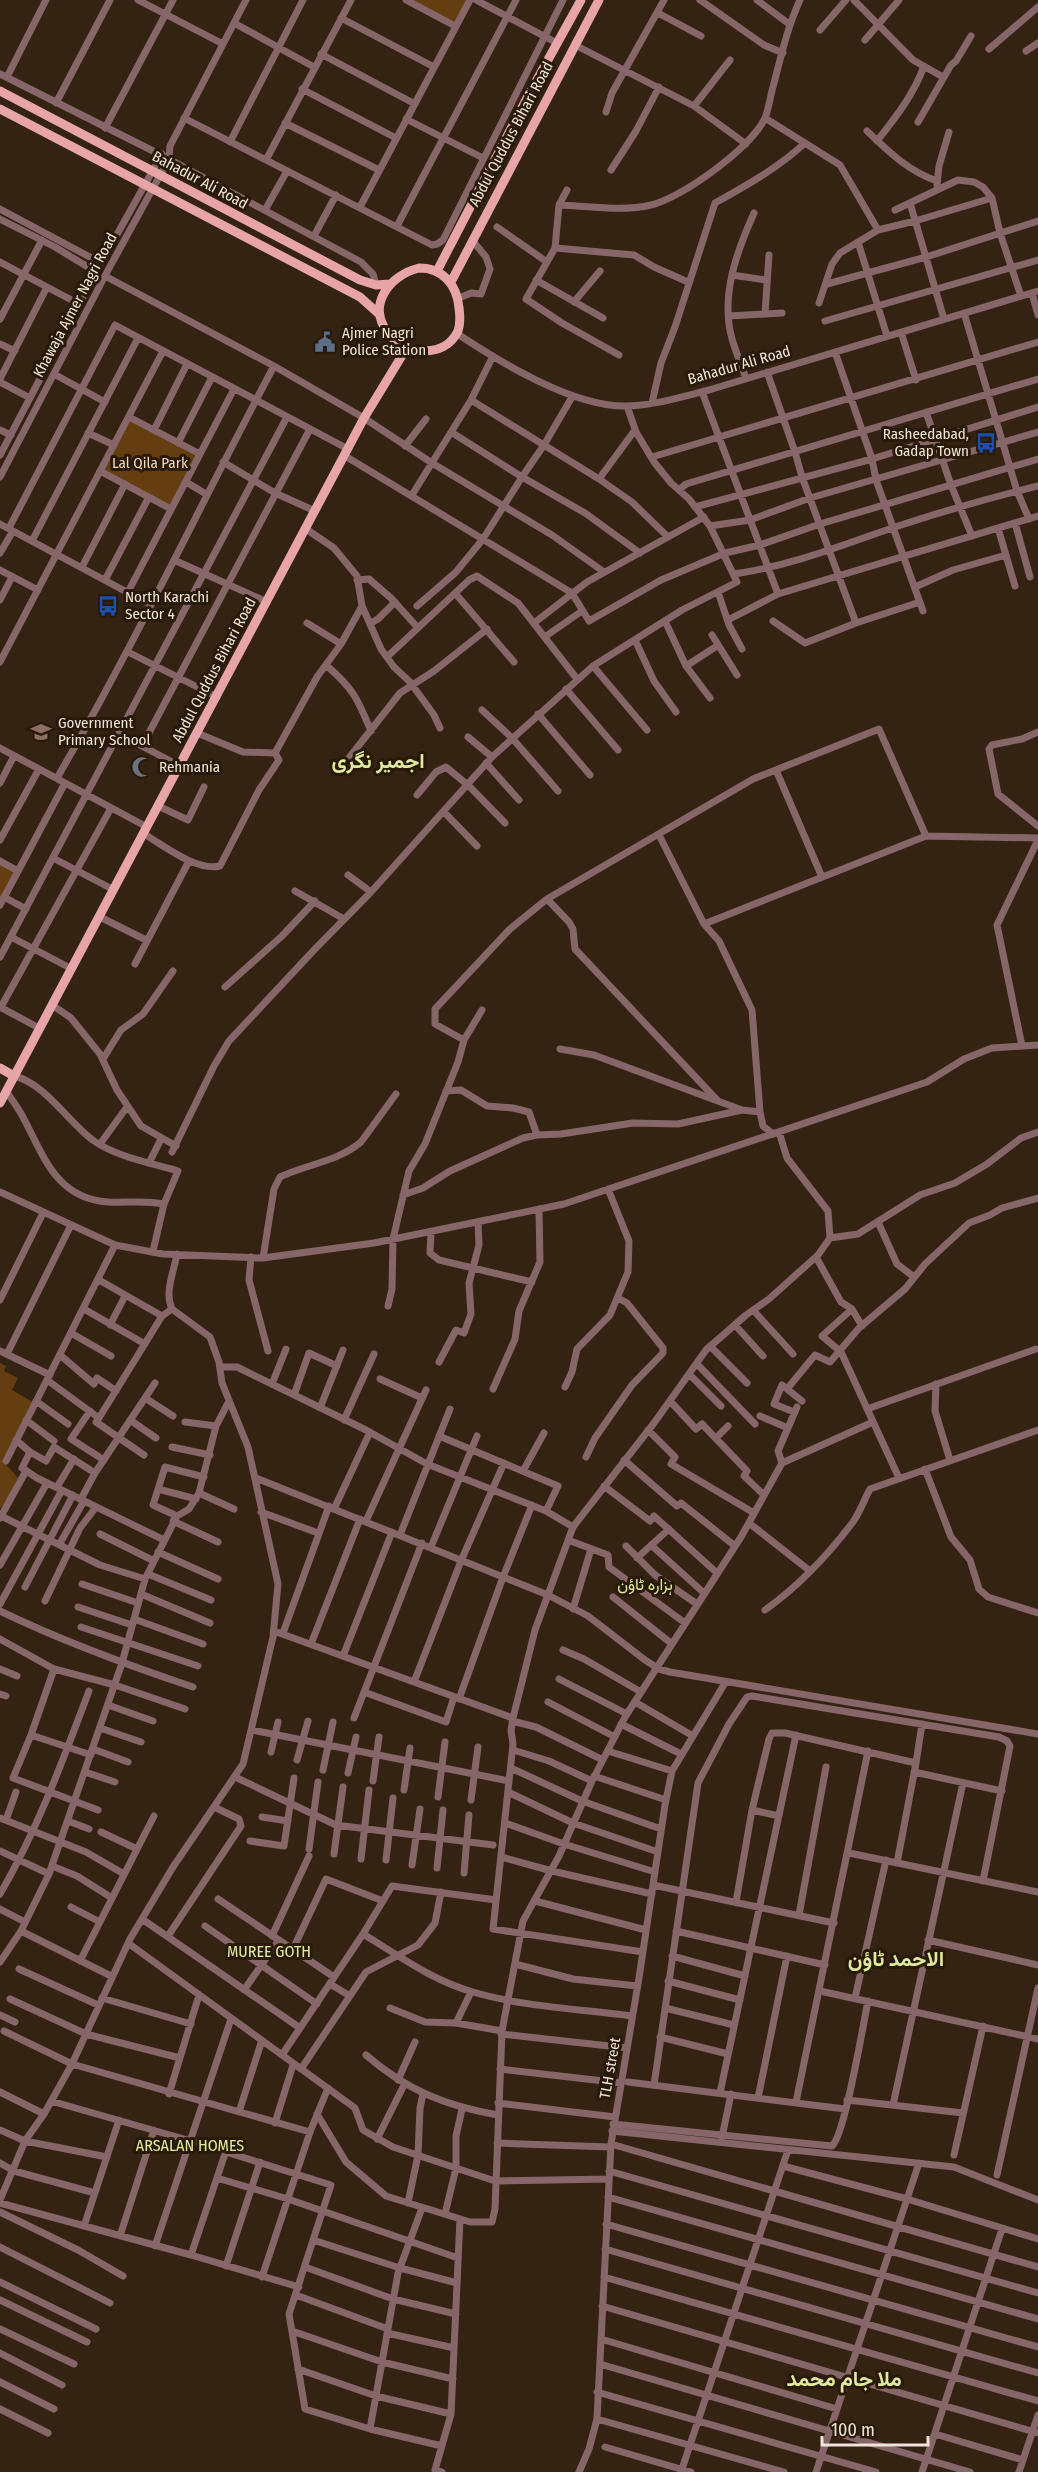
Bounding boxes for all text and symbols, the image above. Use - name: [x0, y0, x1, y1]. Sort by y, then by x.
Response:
- street label: Abdul Quddus Bihari Road: [465, 59, 557, 209]
- street label: Bahadur Ali Road: [149, 147, 251, 213]
- street label: Khawaja Ajmer Nagri Road: [29, 230, 121, 380]
- place label: Ajmer Nagri Police Station: [342, 324, 426, 359]
- public building icon: Ajmer Nagri Police Station: [313, 330, 337, 354]
- street label: Bahadur Ali Road: [686, 342, 792, 388]
- place label: Rasheedabad, Gadap Town: [883, 425, 969, 460]
- bus stop icon: Rasheedabad, Gadap Town: [974, 431, 998, 455]
- park label: Lal Qila Park: [112, 454, 188, 472]
- place label: North Karachi Sector 4: [125, 588, 209, 623]
- bus stop icon: North Karachi Sector 4: [96, 594, 120, 618]
- street label: Abdul Quddus Bihari Road: [168, 595, 260, 745]
- place label: Government Primary School: [58, 714, 150, 749]
- school or university icon: Government Primary School: [29, 720, 53, 744]
- district label: اجمیر نگری: [331, 748, 425, 774]
- mosque icon: Rehmania: [130, 755, 154, 779]
- place label: Rehmania: [159, 758, 220, 776]
- district label: ہزارہ ٹاؤن: [617, 1575, 673, 1595]
- district label: MUREE GOTH: [227, 1942, 311, 1961]
- district label: الاحمد ٹاؤن: [848, 1946, 944, 1972]
- street label: TLH street: [596, 2036, 624, 2100]
- district label: ARSALAN HOMES: [136, 2136, 244, 2155]
- district label: ملا جام محمد: [786, 2366, 902, 2393]
- scale bar: [822, 2409, 928, 2447]
- text: 100 m: [831, 2419, 875, 2441]

